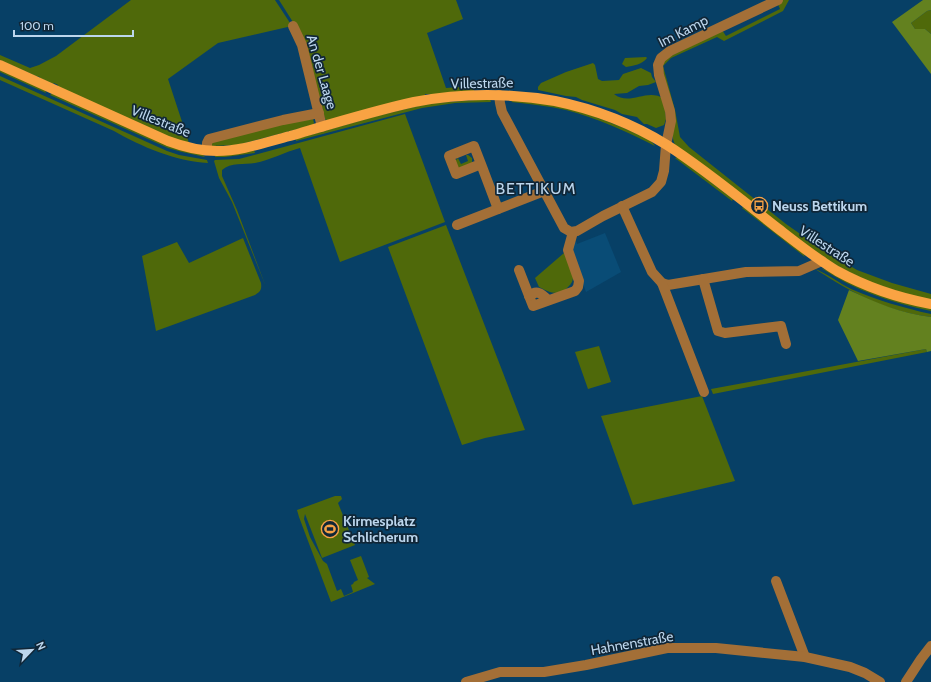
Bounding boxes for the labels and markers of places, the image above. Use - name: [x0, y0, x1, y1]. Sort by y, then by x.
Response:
- bus stop icon: Neuss Bettikum: [749, 196, 769, 216]
- place label: Neuss Bettikum: [772, 197, 867, 215]
- place label: Kirmesplatz Schlicherum: [343, 512, 418, 546]
- sports icon: Kirmesplatz Schlicherum: [320, 519, 340, 539]

